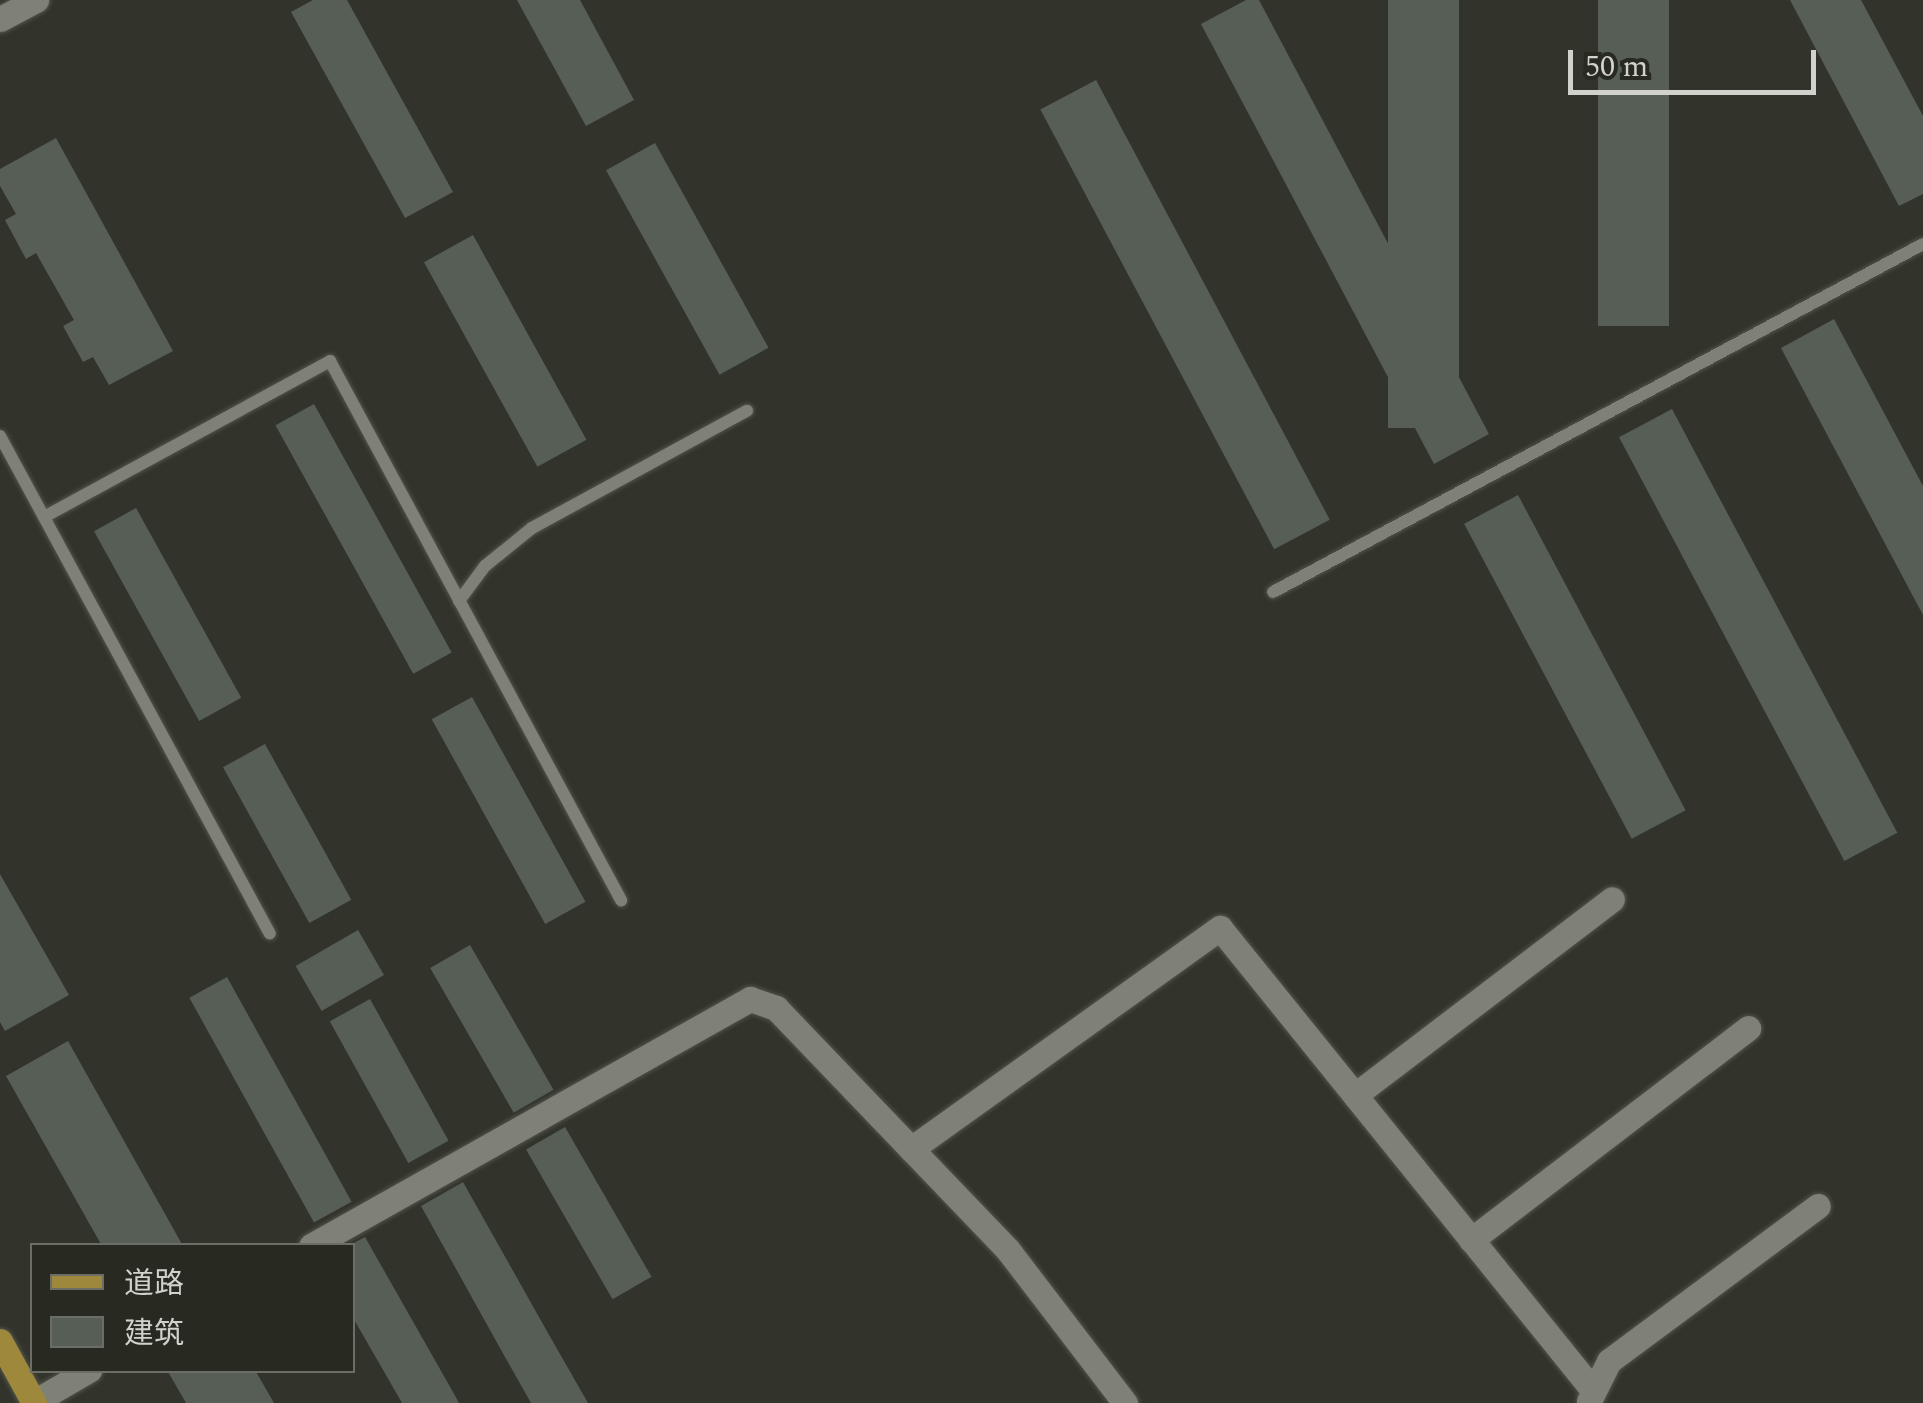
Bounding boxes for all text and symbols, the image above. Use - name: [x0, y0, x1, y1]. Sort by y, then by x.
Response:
- scale bar: [1573, 30, 1820, 92]
- text: 50 m: [1585, 44, 1648, 90]
- legend: [30, 1243, 355, 1373]
- text: 道路: [124, 1261, 184, 1307]
- text: 建筑: [124, 1311, 184, 1357]

